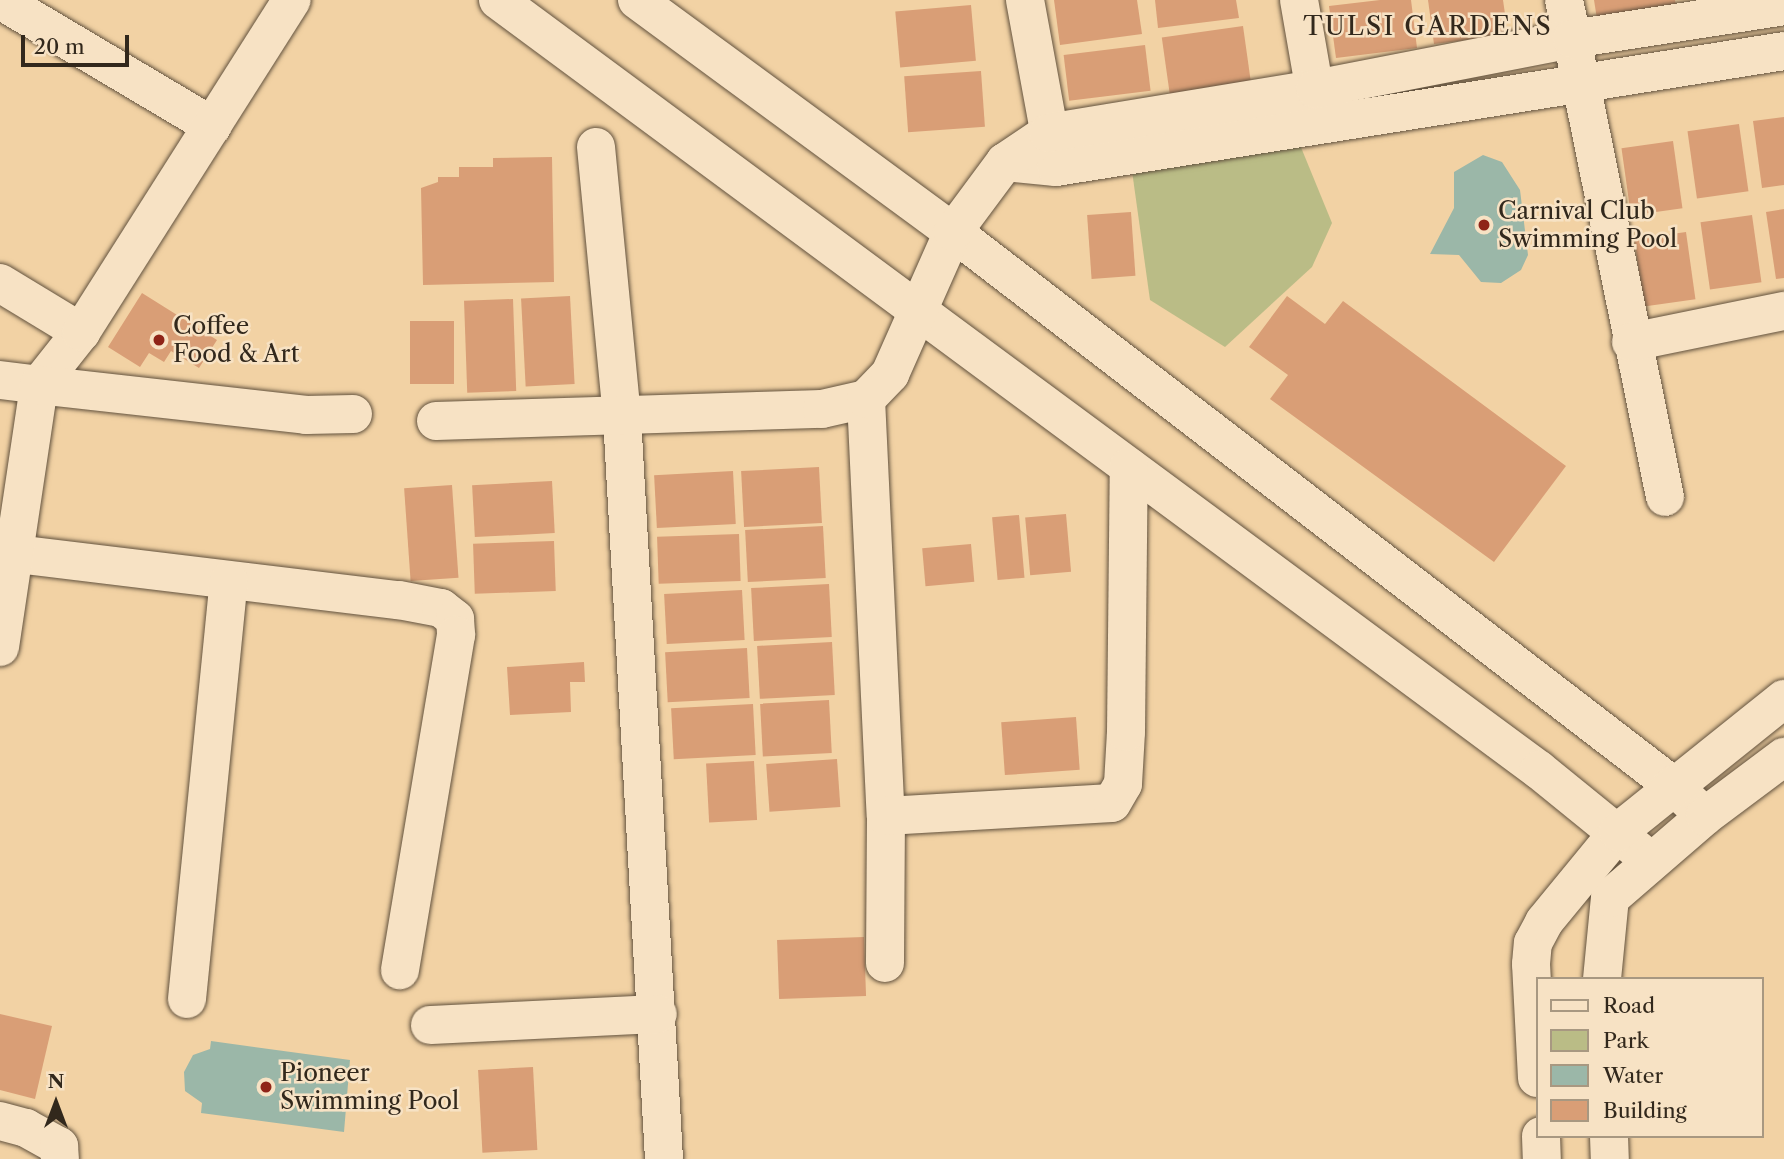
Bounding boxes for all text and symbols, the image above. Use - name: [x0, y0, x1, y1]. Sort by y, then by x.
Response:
- district label: TULSI GARDENS: [1305, 11, 1551, 43]
- scale bar: [24, 21, 133, 65]
- text: 20 m: [34, 34, 85, 59]
- place label: Carnival Club Swimming Pool: [1498, 197, 1677, 253]
- marker: Carnival Club Swimming Pool: [1476, 217, 1492, 233]
- place label: Coffee Food & Art: [173, 312, 300, 368]
- marker: Coffee Food & Art: [151, 332, 167, 348]
- legend: [1536, 977, 1763, 1138]
- text: Road: [1603, 993, 1655, 1018]
- text: Park: [1603, 1028, 1649, 1053]
- place label: Pioneer Swimming Pool: [280, 1059, 459, 1115]
- text: Water: [1603, 1063, 1663, 1088]
- north arrow: [21, 1068, 91, 1138]
- text: N: [48, 1070, 64, 1093]
- marker: Pioneer Swimming Pool: [258, 1079, 274, 1095]
- text: Building: [1603, 1098, 1687, 1123]

